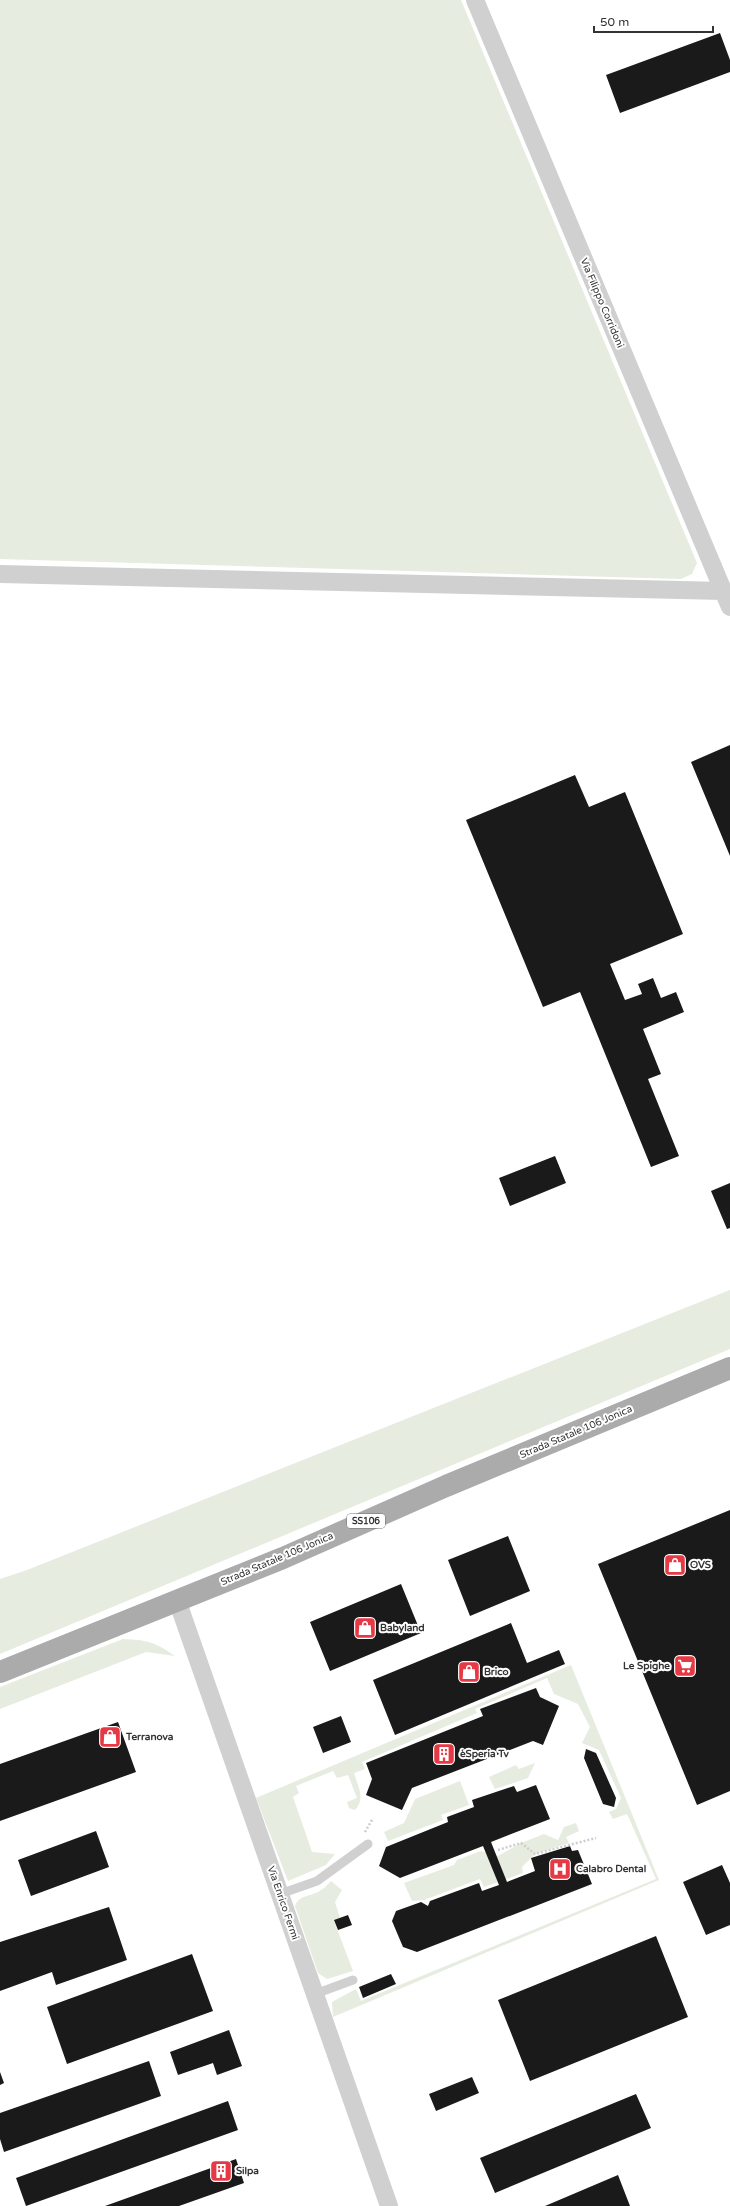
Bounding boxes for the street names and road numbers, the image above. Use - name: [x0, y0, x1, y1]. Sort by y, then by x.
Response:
- street label: Via Filippo Corridoni: [578, 256, 626, 350]
- street label: Strada Statale 106 Jonica: [518, 1403, 634, 1461]
- road number: SS106: [347, 1514, 385, 1528]
- street label: Strada Statale 106 Jonica: [219, 1530, 335, 1588]
- street label: Via Enrico Fermi: [265, 1865, 301, 1941]

